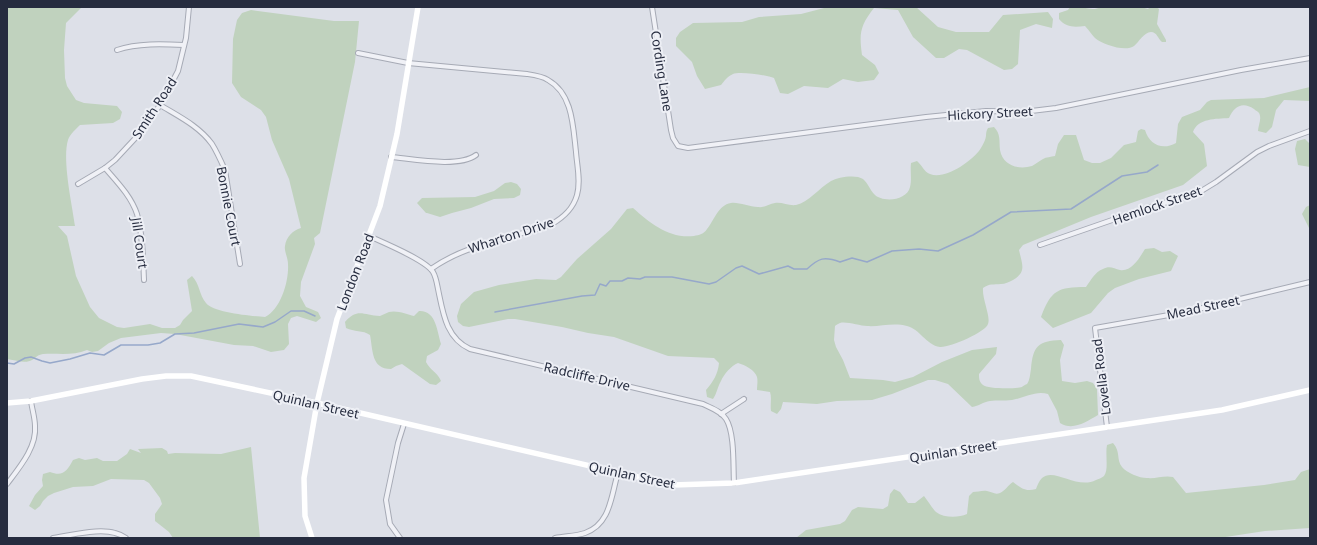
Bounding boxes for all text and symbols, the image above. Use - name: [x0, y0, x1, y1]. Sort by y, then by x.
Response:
- street label: Cording Lane: [647, 29, 677, 113]
- street label: Smith Road: [127, 74, 181, 142]
- street label: Hickory Street: [947, 102, 1034, 124]
- street label: Bonnie Court: [212, 165, 246, 248]
- street label: Hemlock Street: [1110, 181, 1204, 229]
- street label: Wharton Drive: [466, 213, 556, 257]
- street label: Jill Court: [127, 214, 153, 270]
- street label: London Road: [332, 231, 378, 313]
- street label: Mead Street: [1165, 290, 1241, 324]
- street label: Lovella Road: [1087, 338, 1115, 416]
- street label: Radcliffe Drive: [542, 357, 632, 395]
- street label: Quinlan Street: [271, 385, 361, 423]
- street label: Quinlan Street: [908, 435, 998, 467]
- street label: Quinlan Street: [587, 457, 677, 493]

